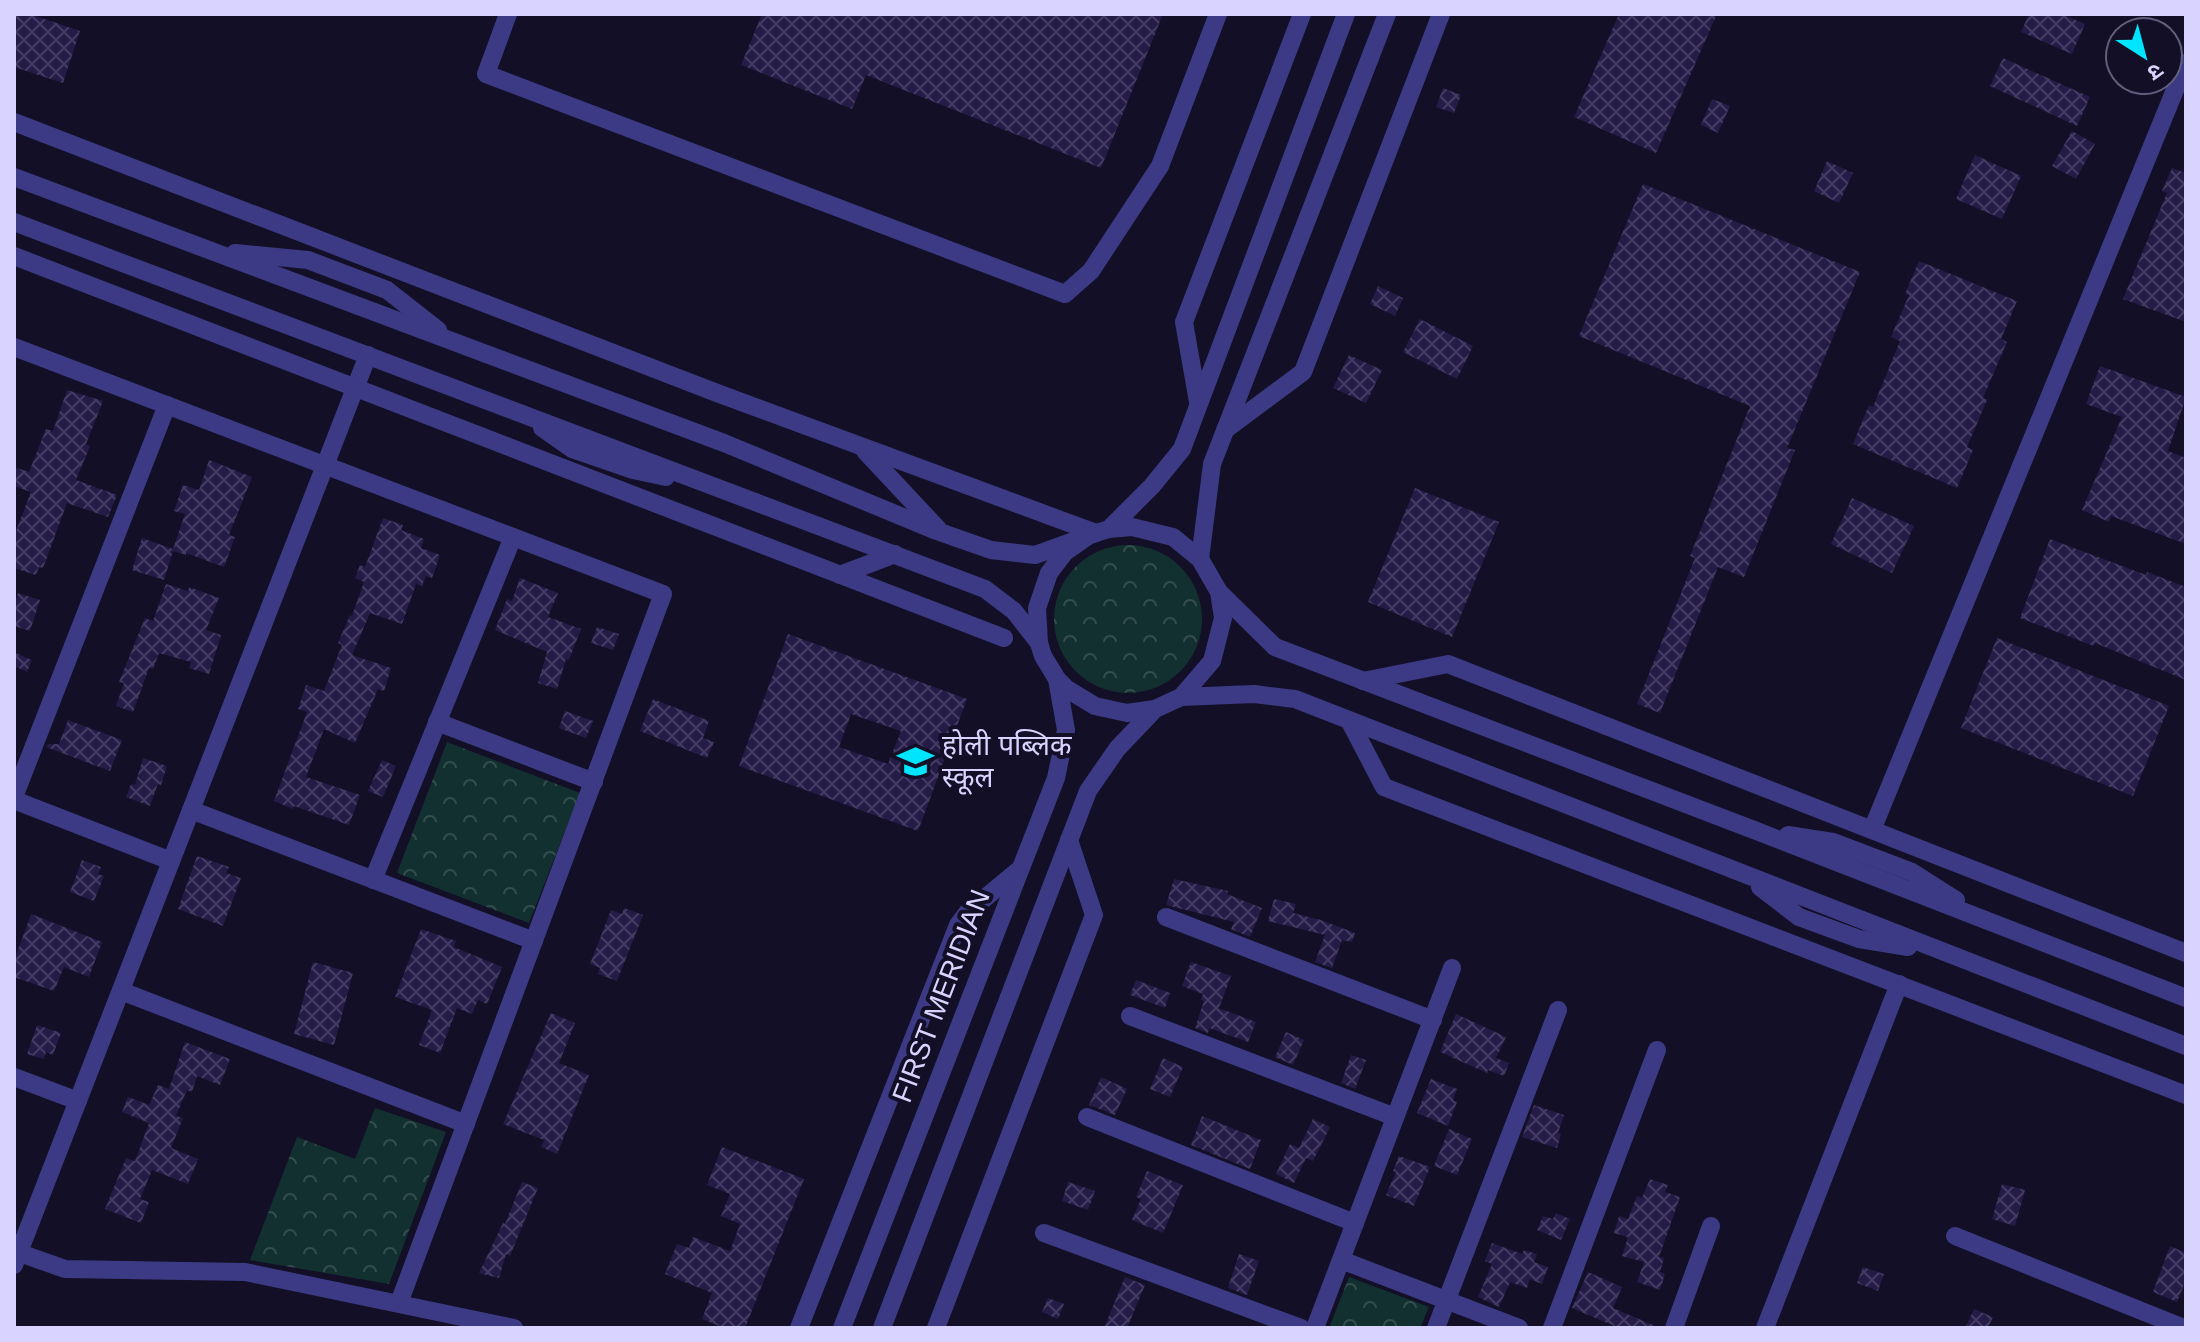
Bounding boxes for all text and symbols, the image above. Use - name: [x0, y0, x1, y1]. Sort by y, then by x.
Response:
- north arrow: [2104, 16, 2184, 96]
- text: उ: [2142, 58, 2168, 86]
- place label: होली पब्लिक स्कूल: [942, 729, 1072, 795]
- school or university icon: होली पब्लिक स्कूल: [897, 742, 935, 780]
- street label: FIRST MERIDIAN: [886, 885, 996, 1107]

